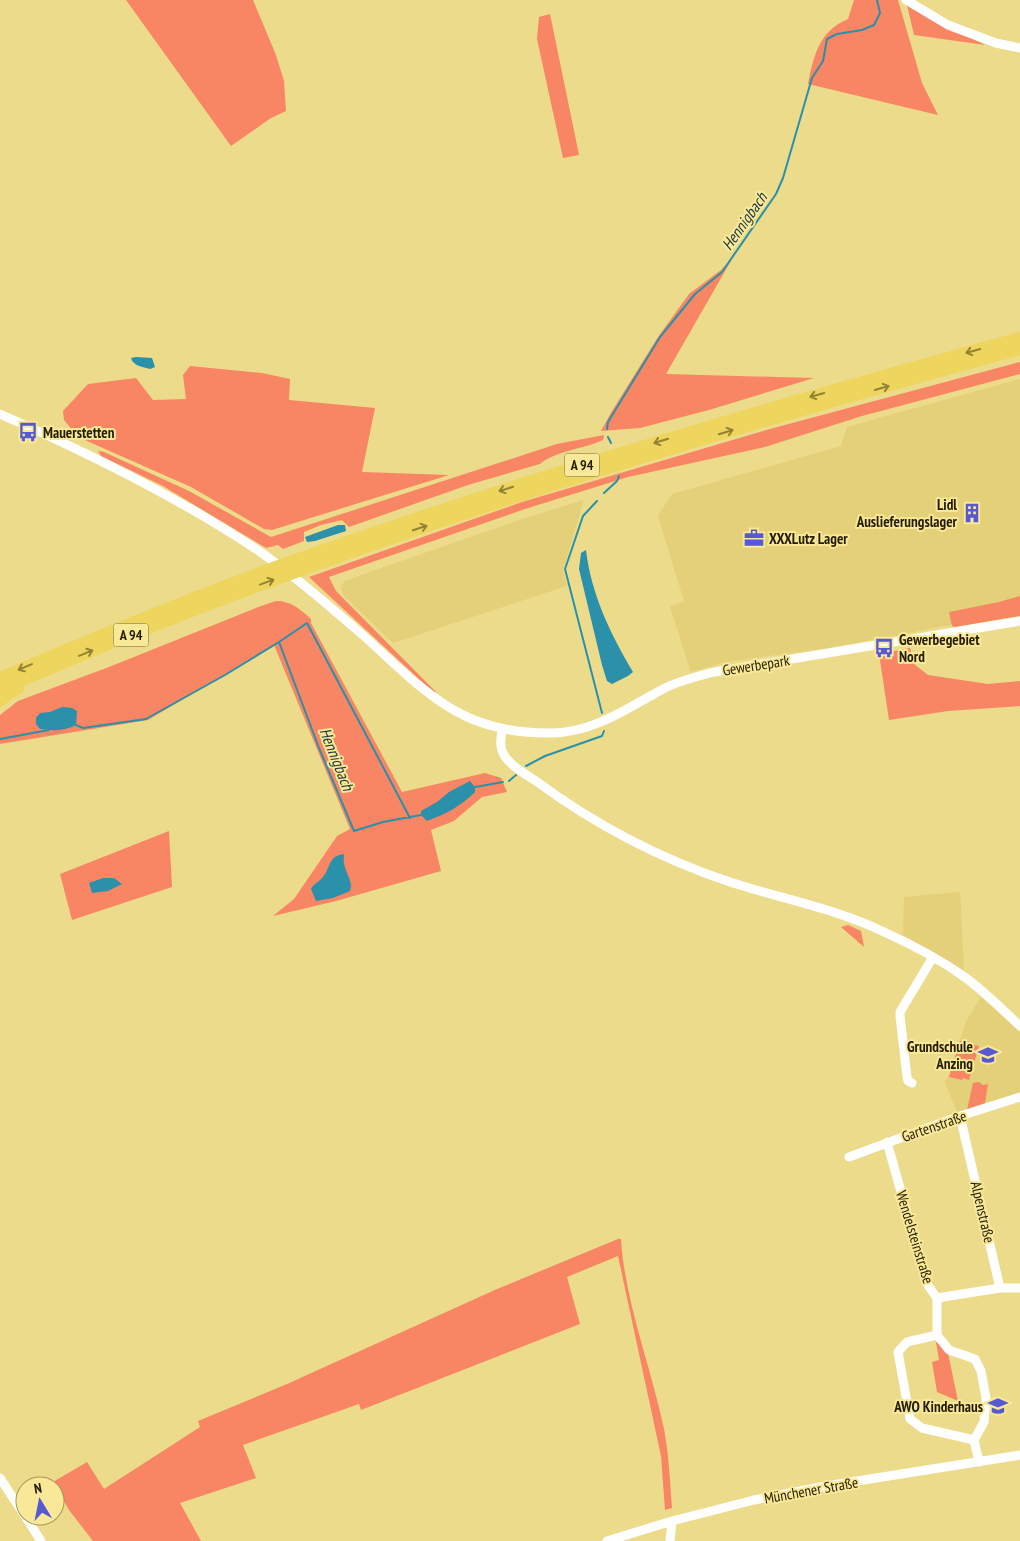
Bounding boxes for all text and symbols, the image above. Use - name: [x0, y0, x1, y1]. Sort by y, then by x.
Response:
- water label: Hennigbach: [717, 188, 772, 254]
- one-way arrow: [965, 346, 981, 356]
- one-way arrow: [873, 382, 889, 392]
- one-way arrow: [809, 390, 825, 400]
- bus stop icon: Mauerstetten: [17, 421, 39, 443]
- place label: Mauerstetten: [43, 423, 115, 442]
- one-way arrow: [717, 427, 733, 437]
- one-way arrow: [653, 436, 669, 446]
- road number: A 94: [564, 454, 600, 476]
- one-way arrow: [498, 485, 514, 495]
- place label: Lidl Auslieferungslager: [856, 495, 958, 531]
- building icon: Lidl Auslieferungslager: [961, 502, 983, 524]
- one-way arrow: [412, 523, 428, 532]
- office icon: XXXLutz Lager: [743, 527, 765, 549]
- place label: XXXLutz Lager: [769, 529, 848, 548]
- one-way arrow: [259, 577, 274, 586]
- road number: A 94: [114, 624, 148, 646]
- place label: Gewerbegebiet Nord: [899, 630, 980, 666]
- bus stop icon: Gewerbegebiet Nord: [873, 637, 895, 659]
- one-way arrow: [78, 647, 93, 657]
- street label: Gewerbepark: [721, 650, 791, 680]
- one-way arrow: [18, 662, 33, 672]
- water label: Hennigbach: [315, 725, 359, 794]
- place label: Grundschule Anzing: [907, 1037, 973, 1073]
- school or university icon: Grundschule Anzing: [977, 1044, 999, 1066]
- street label: Gartenstraße: [899, 1106, 969, 1146]
- street label: Alpenstraße: [967, 1179, 999, 1245]
- street label: Wendelsteinstraße: [892, 1188, 938, 1286]
- school or university icon: AWO Kinderhaus: [987, 1395, 1009, 1417]
- place label: AWO Kinderhaus: [893, 1397, 983, 1416]
- street label: Münchener Straße: [763, 1472, 859, 1508]
- north arrow: [15, 1476, 65, 1526]
- text: N: [32, 1479, 43, 1498]

